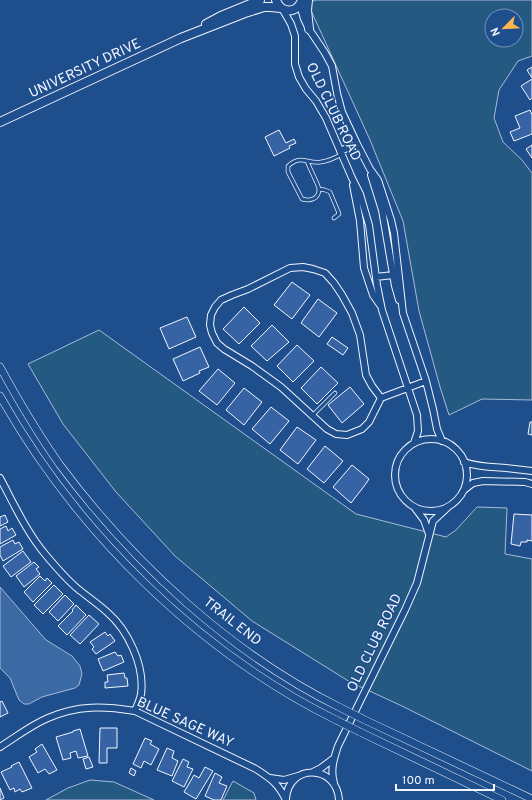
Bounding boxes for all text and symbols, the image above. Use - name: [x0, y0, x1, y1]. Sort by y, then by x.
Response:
- north arrow: [484, 8, 524, 48]
- text: N: [488, 25, 504, 38]
- street label: UNIVERSITY DRIVE: [26, 36, 144, 102]
- street label: OLD CLUB ROAD: [302, 60, 364, 164]
- street label: OLD CLUB ROAD: [344, 591, 406, 695]
- street label: TRAIL END: [200, 594, 264, 650]
- street label: BLUE SAGE WAY: [134, 694, 236, 752]
- scale bar: [396, 766, 494, 792]
- text: 100 m: [402, 773, 435, 789]

